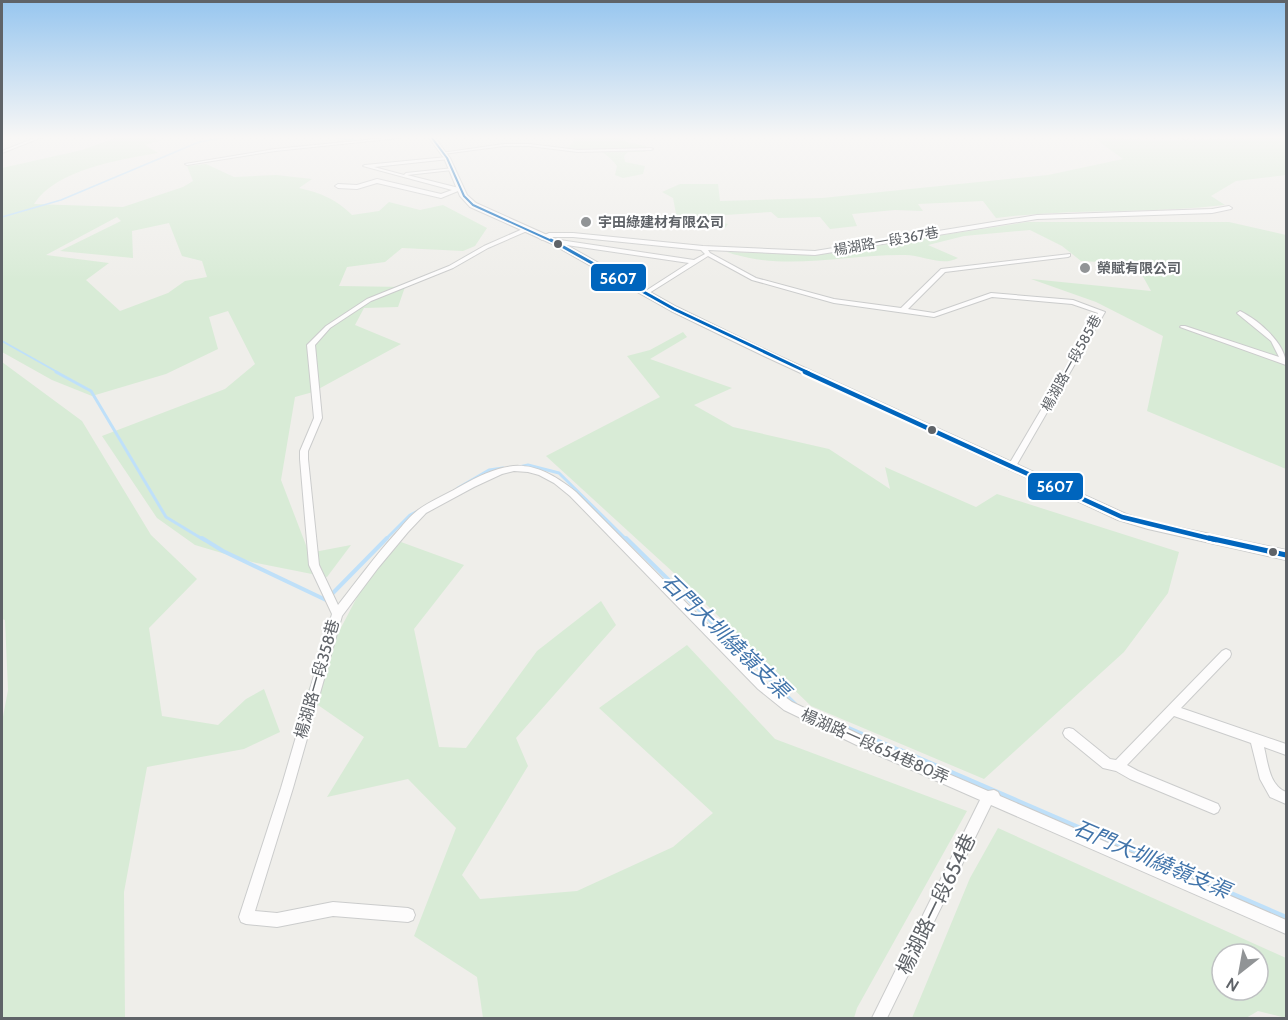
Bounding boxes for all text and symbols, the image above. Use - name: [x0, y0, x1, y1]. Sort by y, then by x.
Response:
- place label: 宇田綠建材有限公司: [598, 213, 724, 231]
- marker: 宇田綠建材有限公司: [579, 215, 593, 229]
- street label: 楊湖路一段367巷: [832, 223, 940, 259]
- unlabelled marker: [552, 238, 564, 250]
- place label: 榮賦有限公司: [1097, 259, 1181, 277]
- marker: 榮賦有限公司: [1078, 261, 1092, 275]
- line badge: 5607: [590, 263, 647, 292]
- text: 5607: [599, 269, 637, 288]
- street label: 楊湖路一段585巷: [1037, 312, 1105, 414]
- unlabelled marker: [926, 424, 938, 436]
- line badge: 5607: [1027, 472, 1084, 501]
- text: 5607: [1036, 477, 1074, 496]
- unlabelled marker: [1267, 546, 1279, 558]
- water label: 石門大圳繞嶺支渠: [657, 569, 797, 705]
- street label: 楊湖路一段358巷: [291, 617, 343, 741]
- street label: 楊湖路一段654巷80弄: [798, 705, 952, 787]
- water label: 石門大圳繞嶺支渠: [1070, 815, 1237, 904]
- street label: 楊湖路一段654巷: [892, 830, 980, 978]
- north arrow: [1210, 942, 1270, 1002]
- text: N: [1223, 973, 1242, 995]

